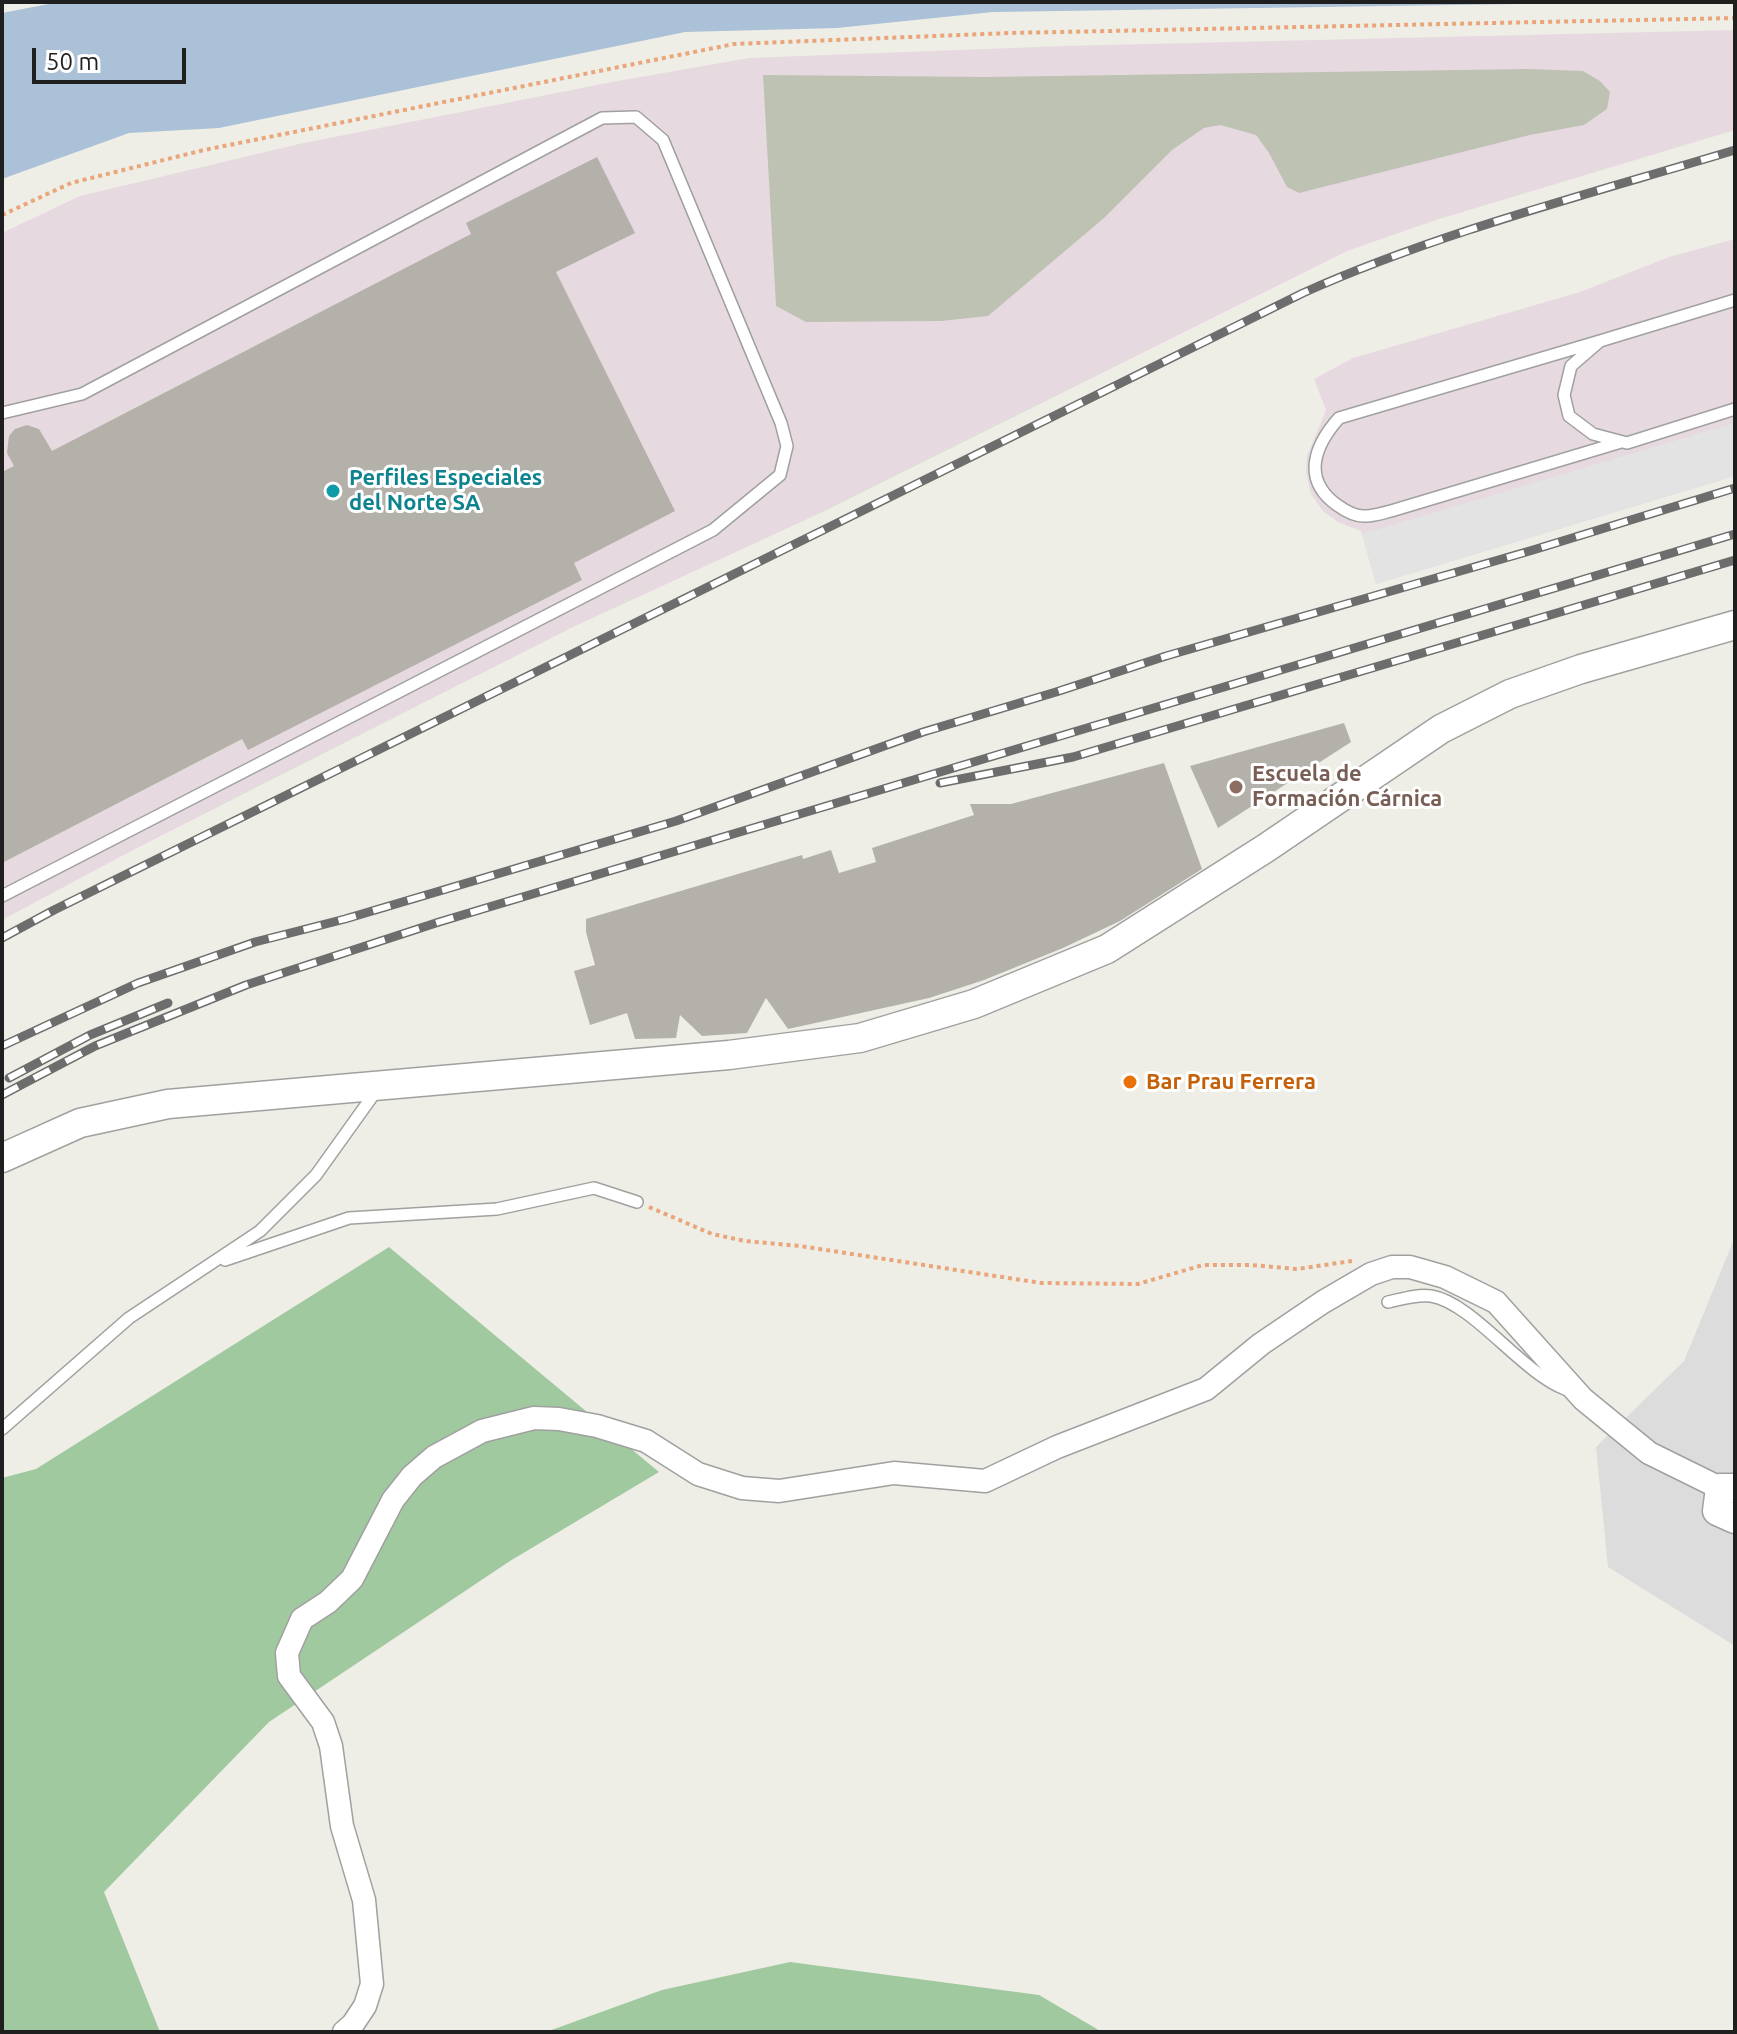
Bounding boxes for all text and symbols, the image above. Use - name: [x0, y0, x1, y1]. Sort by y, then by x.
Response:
- scale bar: [36, 32, 190, 82]
- text: 50 m: [46, 48, 99, 75]
- place label: Perfiles Especiales del Norte SA: [349, 465, 542, 516]
- marker: Perfiles Especiales del Norte SA: [324, 482, 342, 500]
- place label: Escuela de Formación Cárnica: [1252, 761, 1442, 812]
- marker: Escuela de Formación Cárnica: [1227, 778, 1245, 796]
- place label: Bar Prau Ferrera: [1146, 1069, 1316, 1095]
- marker: Bar Prau Ferrera: [1121, 1073, 1139, 1091]

